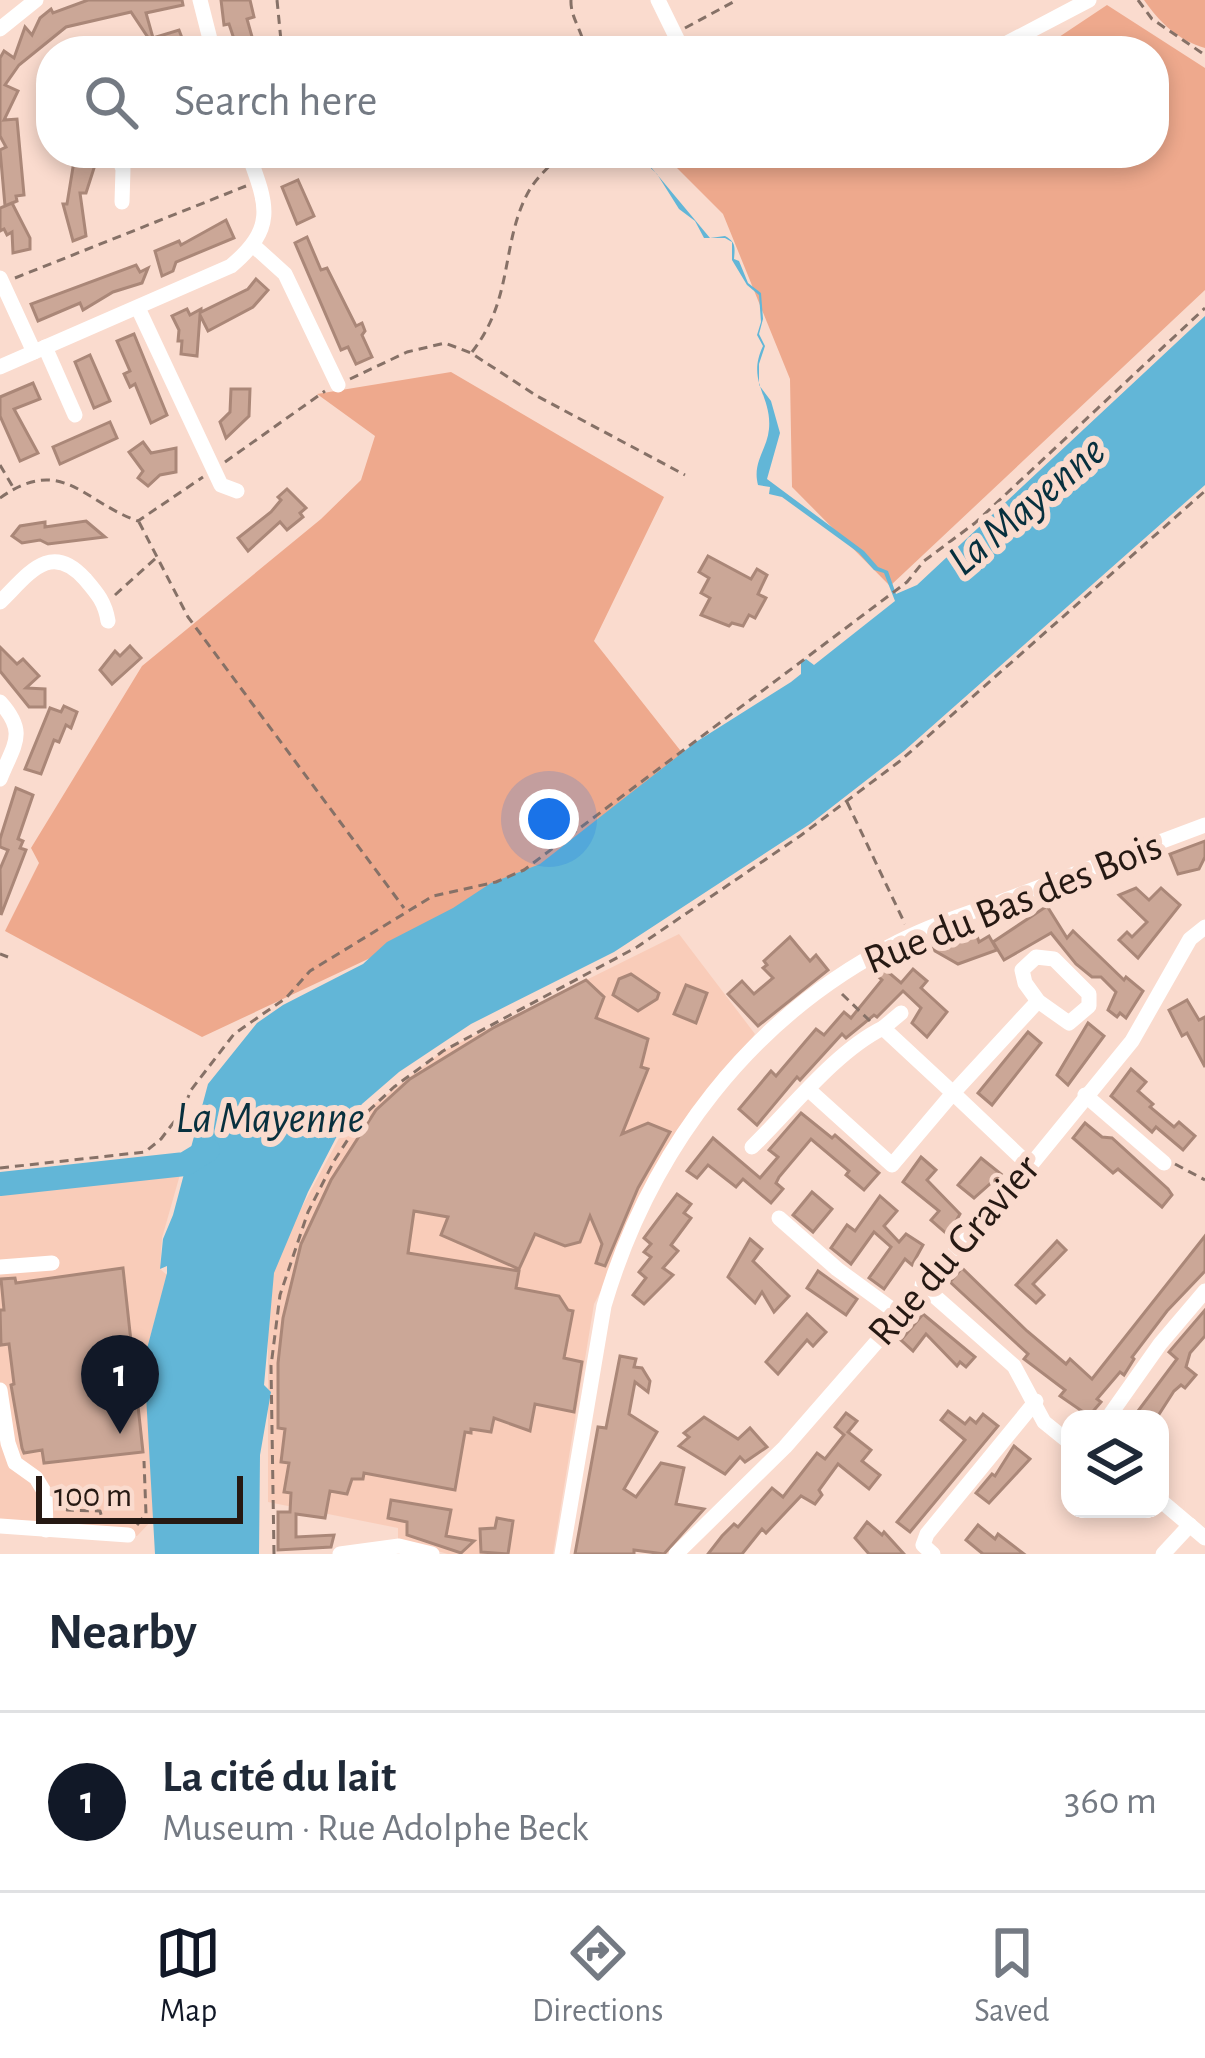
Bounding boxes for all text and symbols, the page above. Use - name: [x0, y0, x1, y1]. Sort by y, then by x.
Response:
- search box: [36, 36, 1169, 168]
- icon: search: [78, 69, 144, 135]
- text: Search here: [174, 79, 377, 124]
- water label: La Mayenne: [940, 428, 1114, 584]
- your location: [519, 789, 579, 849]
- street label: Rue du Bas des Bois: [858, 824, 1168, 982]
- water label: La Mayenne: [175, 1096, 365, 1141]
- street label: Rue du Gravier: [860, 1146, 1048, 1353]
- pin: 1: [81, 1335, 159, 1434]
- map controls: [1061, 1410, 1169, 1518]
- button: layers: [1061, 1410, 1169, 1518]
- scale bar: [36, 1470, 243, 1523]
- text: 100 m: [54, 1480, 132, 1513]
- text: Nearby: [48, 1607, 197, 1658]
- text: La cité du lait: [162, 1755, 396, 1800]
- text: 1: [80, 1782, 94, 1821]
- text: 360 m: [1064, 1782, 1157, 1821]
- text: Museum · Rue Adolphe Beck: [162, 1809, 589, 1848]
- tab: Map: [155, 1920, 221, 2032]
- tab: Directions: [532, 1920, 663, 2032]
- tab: Saved: [974, 1920, 1050, 2032]

